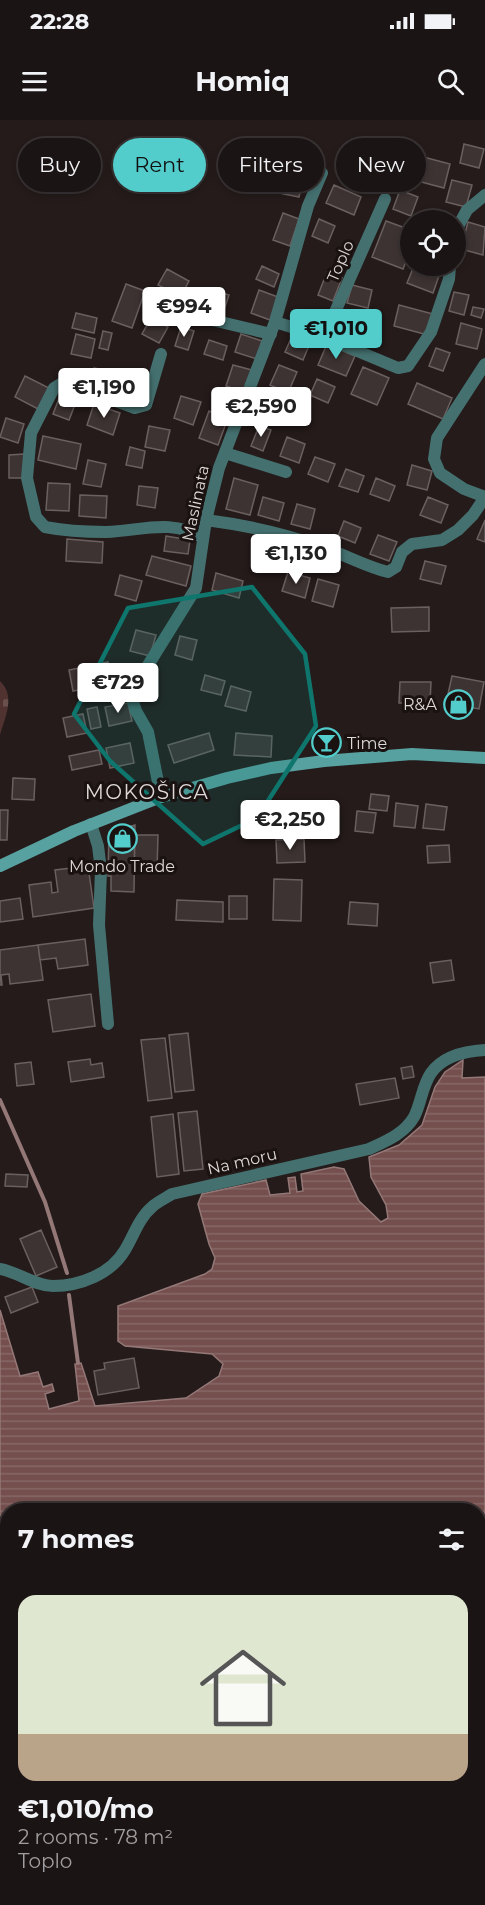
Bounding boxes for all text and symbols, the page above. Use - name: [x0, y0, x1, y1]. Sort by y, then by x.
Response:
- text: 22:28: [30, 8, 89, 35]
- icon: menu: [18, 65, 51, 98]
- text: Homiq: [195, 65, 290, 98]
- icon: search: [434, 65, 467, 98]
- chip: Buy: [18, 138, 101, 192]
- chip: Rent: [113, 138, 206, 192]
- chip: Filters: [218, 138, 324, 192]
- chip: New: [336, 138, 426, 192]
- map controls: [400, 210, 466, 276]
- button: locate: [400, 210, 466, 276]
- street label: Toplo: [323, 237, 358, 285]
- pin: €994: [148, 287, 220, 338]
- text: €994: [156, 294, 212, 318]
- pin: €1,010: [287, 309, 385, 360]
- text: €1,010: [304, 316, 368, 340]
- pin: €1,190: [55, 368, 153, 419]
- text: €1,190: [72, 375, 136, 399]
- pin: €2,590: [212, 387, 310, 438]
- text: €2,590: [225, 394, 297, 418]
- street label: Maslinata: [178, 463, 213, 543]
- pin: €1,130: [247, 534, 345, 585]
- text: €1,130: [265, 541, 327, 565]
- pin: €729: [82, 663, 154, 714]
- text: €729: [91, 670, 145, 694]
- shop icon: R&A: [442, 688, 474, 720]
- place label: R&A: [403, 695, 438, 714]
- bar icon: Time: [310, 727, 342, 759]
- place label: Time: [347, 734, 387, 753]
- district label: MOKOŠICA: [85, 780, 209, 804]
- pin: €2,250: [241, 800, 339, 851]
- text: €2,250: [255, 807, 325, 831]
- shop icon: Mondo Trade: [106, 822, 138, 854]
- place label: Mondo Trade: [69, 857, 175, 876]
- street label: Na moru: [205, 1144, 279, 1179]
- text: 7 homes: [18, 1523, 134, 1555]
- icon: filters: [435, 1523, 468, 1556]
- icon: home: [189, 1634, 297, 1742]
- text: €1,010/mo: [18, 1793, 154, 1825]
- text: 2 rooms · 78 m²: [18, 1825, 173, 1849]
- text: Toplo: [18, 1849, 72, 1873]

